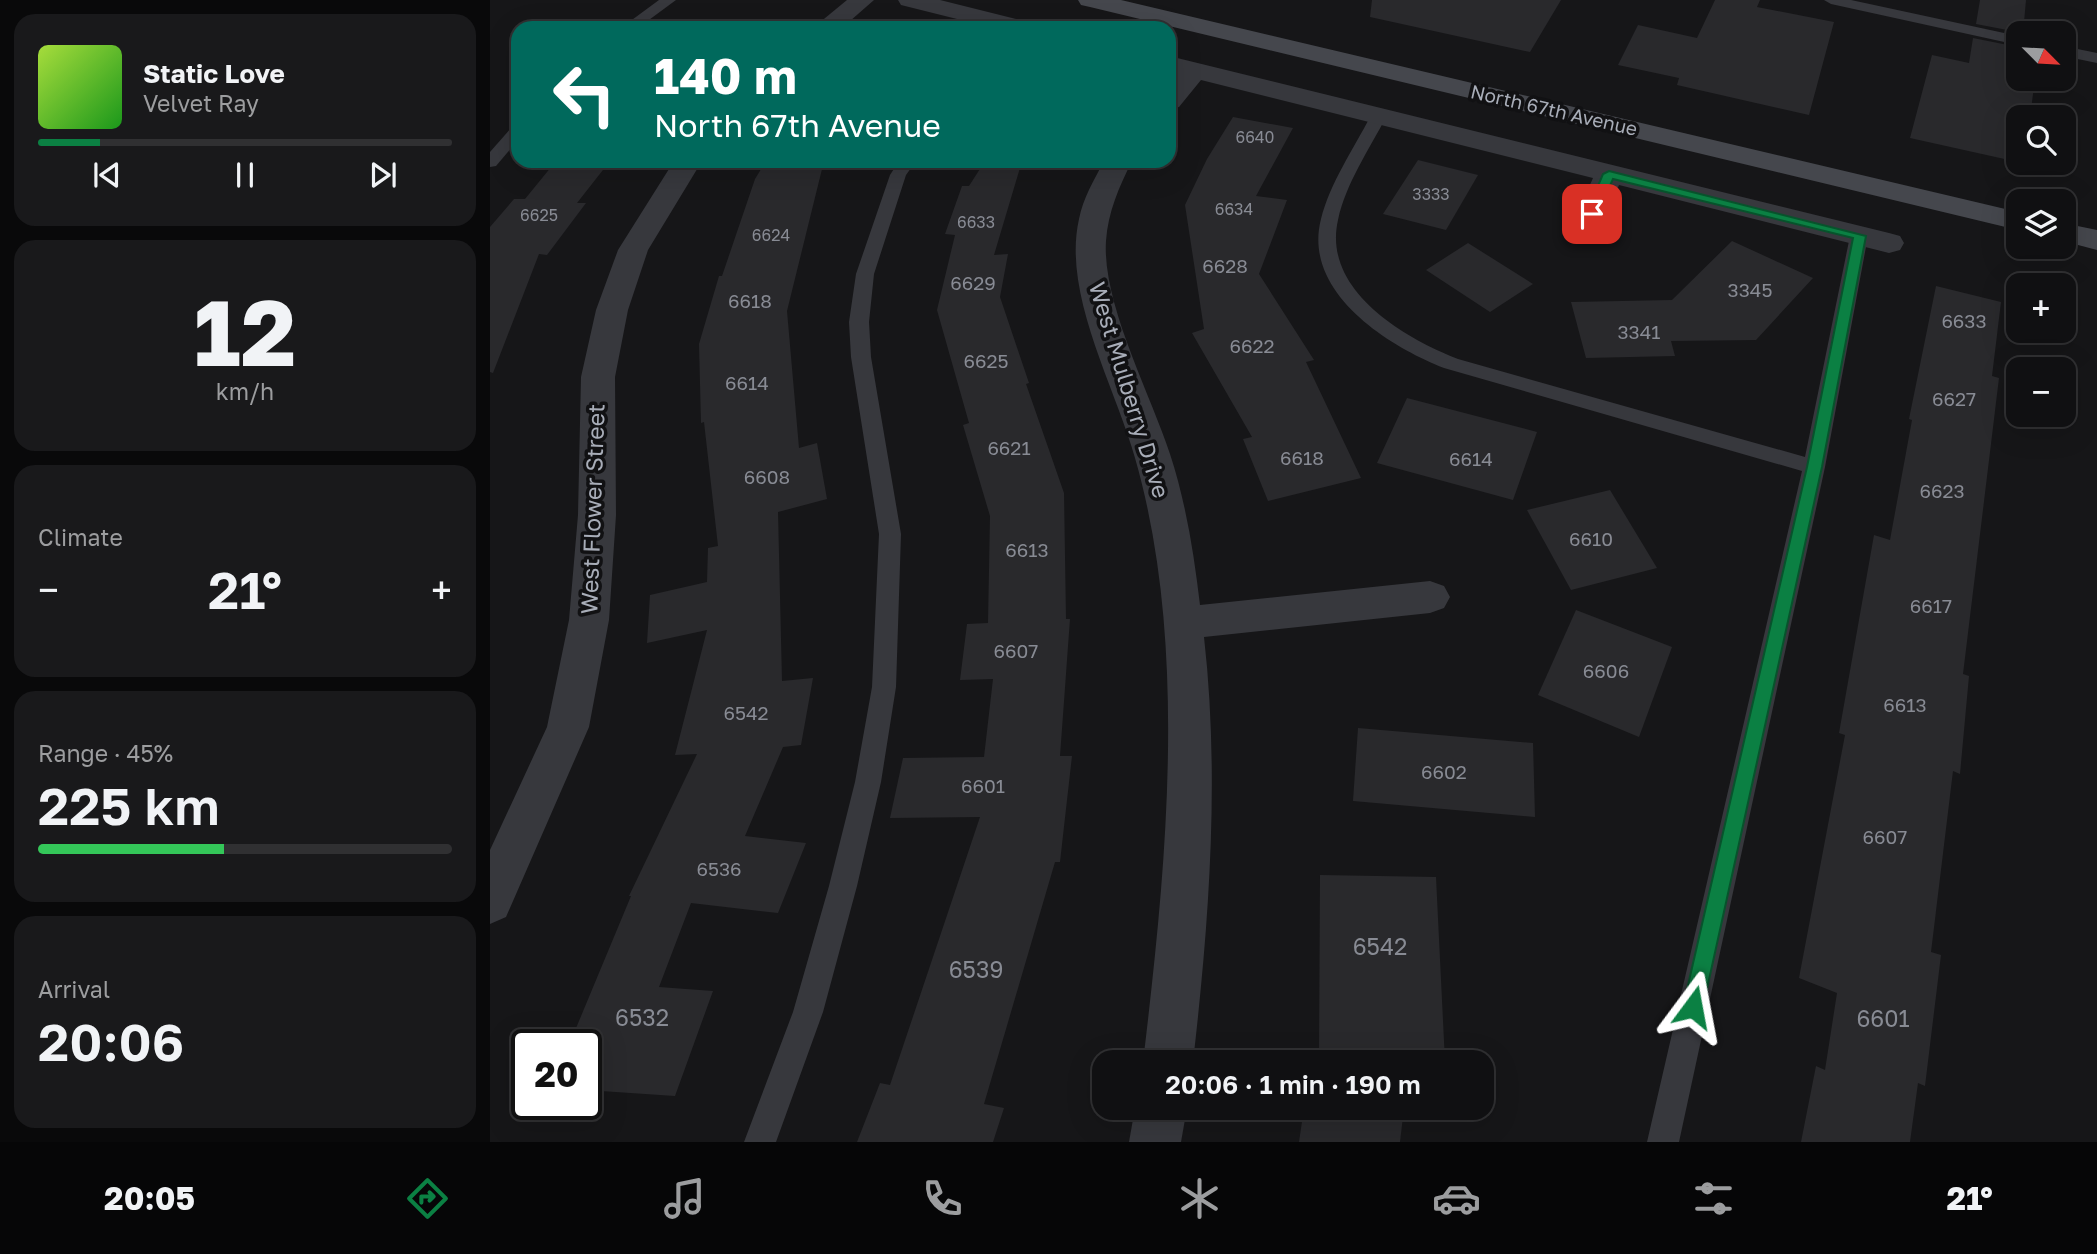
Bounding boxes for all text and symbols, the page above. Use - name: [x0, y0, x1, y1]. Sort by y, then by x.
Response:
- north arrow: [2006, 21, 2076, 91]
- map controls: [2006, 21, 2076, 427]
- text: 140 m: [654, 46, 797, 105]
- icon: left: [539, 49, 630, 140]
- text: Static Love: [143, 58, 285, 89]
- street label: North 67th Avenue: [1469, 79, 1640, 140]
- text: Velvet Ray: [143, 89, 259, 117]
- button: search: [2006, 105, 2076, 175]
- text: North 67th Avenue: [654, 106, 941, 144]
- house number: 6640: [1235, 127, 1275, 147]
- icon: previous: [88, 156, 126, 194]
- icon: pause: [226, 156, 264, 194]
- icon: next: [364, 156, 402, 194]
- house number: 3333: [1412, 184, 1450, 204]
- pin: [1562, 184, 1622, 244]
- button: layers: [2006, 189, 2076, 259]
- icon: arrive: [1573, 195, 1611, 233]
- house number: 6634: [1215, 199, 1253, 219]
- house number: 6625: [520, 205, 558, 225]
- house number: 6633: [957, 212, 995, 232]
- house number: 6624: [752, 225, 790, 245]
- house number: 6628: [1202, 254, 1248, 277]
- house number: 6629: [950, 271, 996, 294]
- button: +: [2006, 273, 2076, 343]
- text: 12: [194, 277, 296, 386]
- street label: West Mulberry Drive: [1084, 278, 1176, 501]
- house number: 3345: [1728, 278, 1772, 301]
- house number: 6618: [728, 289, 772, 312]
- house number: 6633: [1941, 309, 1987, 332]
- house number: 3341: [1617, 320, 1661, 343]
- house number: 6622: [1229, 334, 1275, 357]
- house number: 6625: [963, 349, 1009, 372]
- button: −: [2006, 357, 2076, 427]
- house number: 6614: [725, 371, 769, 394]
- text: km/h: [216, 377, 274, 405]
- house number: 6627: [1932, 387, 1976, 410]
- street label: West Flower Street: [574, 403, 610, 615]
- house number: 6621: [987, 436, 1031, 459]
- house number: 6618: [1280, 446, 1324, 469]
- house number: 6614: [1449, 447, 1493, 470]
- house number: 6608: [744, 465, 790, 488]
- house number: 6623: [1919, 479, 1965, 502]
- text: Climate: [38, 523, 123, 551]
- house number: 6610: [1569, 527, 1613, 550]
- house number: 6613: [1005, 538, 1049, 561]
- text: 21°: [208, 558, 282, 620]
- text: −: [38, 567, 59, 612]
- text: +: [431, 567, 452, 612]
- house number: 6617: [1910, 594, 1952, 617]
- house number: 6607: [994, 639, 1038, 662]
- house number: 6606: [1583, 659, 1629, 682]
- house number: 6613: [1883, 693, 1927, 716]
- house number: 6542: [723, 701, 769, 724]
- text: Range · 45%: [38, 739, 173, 767]
- house number: 6602: [1421, 760, 1467, 783]
- text: 225 km: [38, 774, 220, 836]
- house number: 6601: [961, 774, 1005, 797]
- house number: 6607: [1863, 825, 1907, 848]
- house number: 6536: [696, 857, 742, 880]
- house number: 6542: [1353, 932, 1407, 960]
- house number: 6539: [949, 955, 1003, 983]
- position arrow: [1656, 970, 1730, 1044]
- text: Arrival: [38, 975, 110, 1003]
- house number: 6532: [615, 1003, 669, 1031]
- house number: 6601: [1856, 1004, 1910, 1032]
- text: 20:06: [38, 1010, 184, 1072]
- speed limit sign: 20: [511, 1029, 602, 1120]
- text: 20:06 · 1 min · 190 m: [1165, 1069, 1421, 1100]
- icon: directions: [403, 1174, 452, 1223]
- icon: music: [660, 1174, 709, 1223]
- icon: phone: [918, 1174, 967, 1223]
- icon: climate: [1175, 1174, 1224, 1223]
- icon: car: [1432, 1174, 1481, 1223]
- icon: filters: [1689, 1174, 1738, 1223]
- text: 20:05: [104, 1179, 195, 1217]
- text: 21°: [1947, 1179, 1993, 1217]

